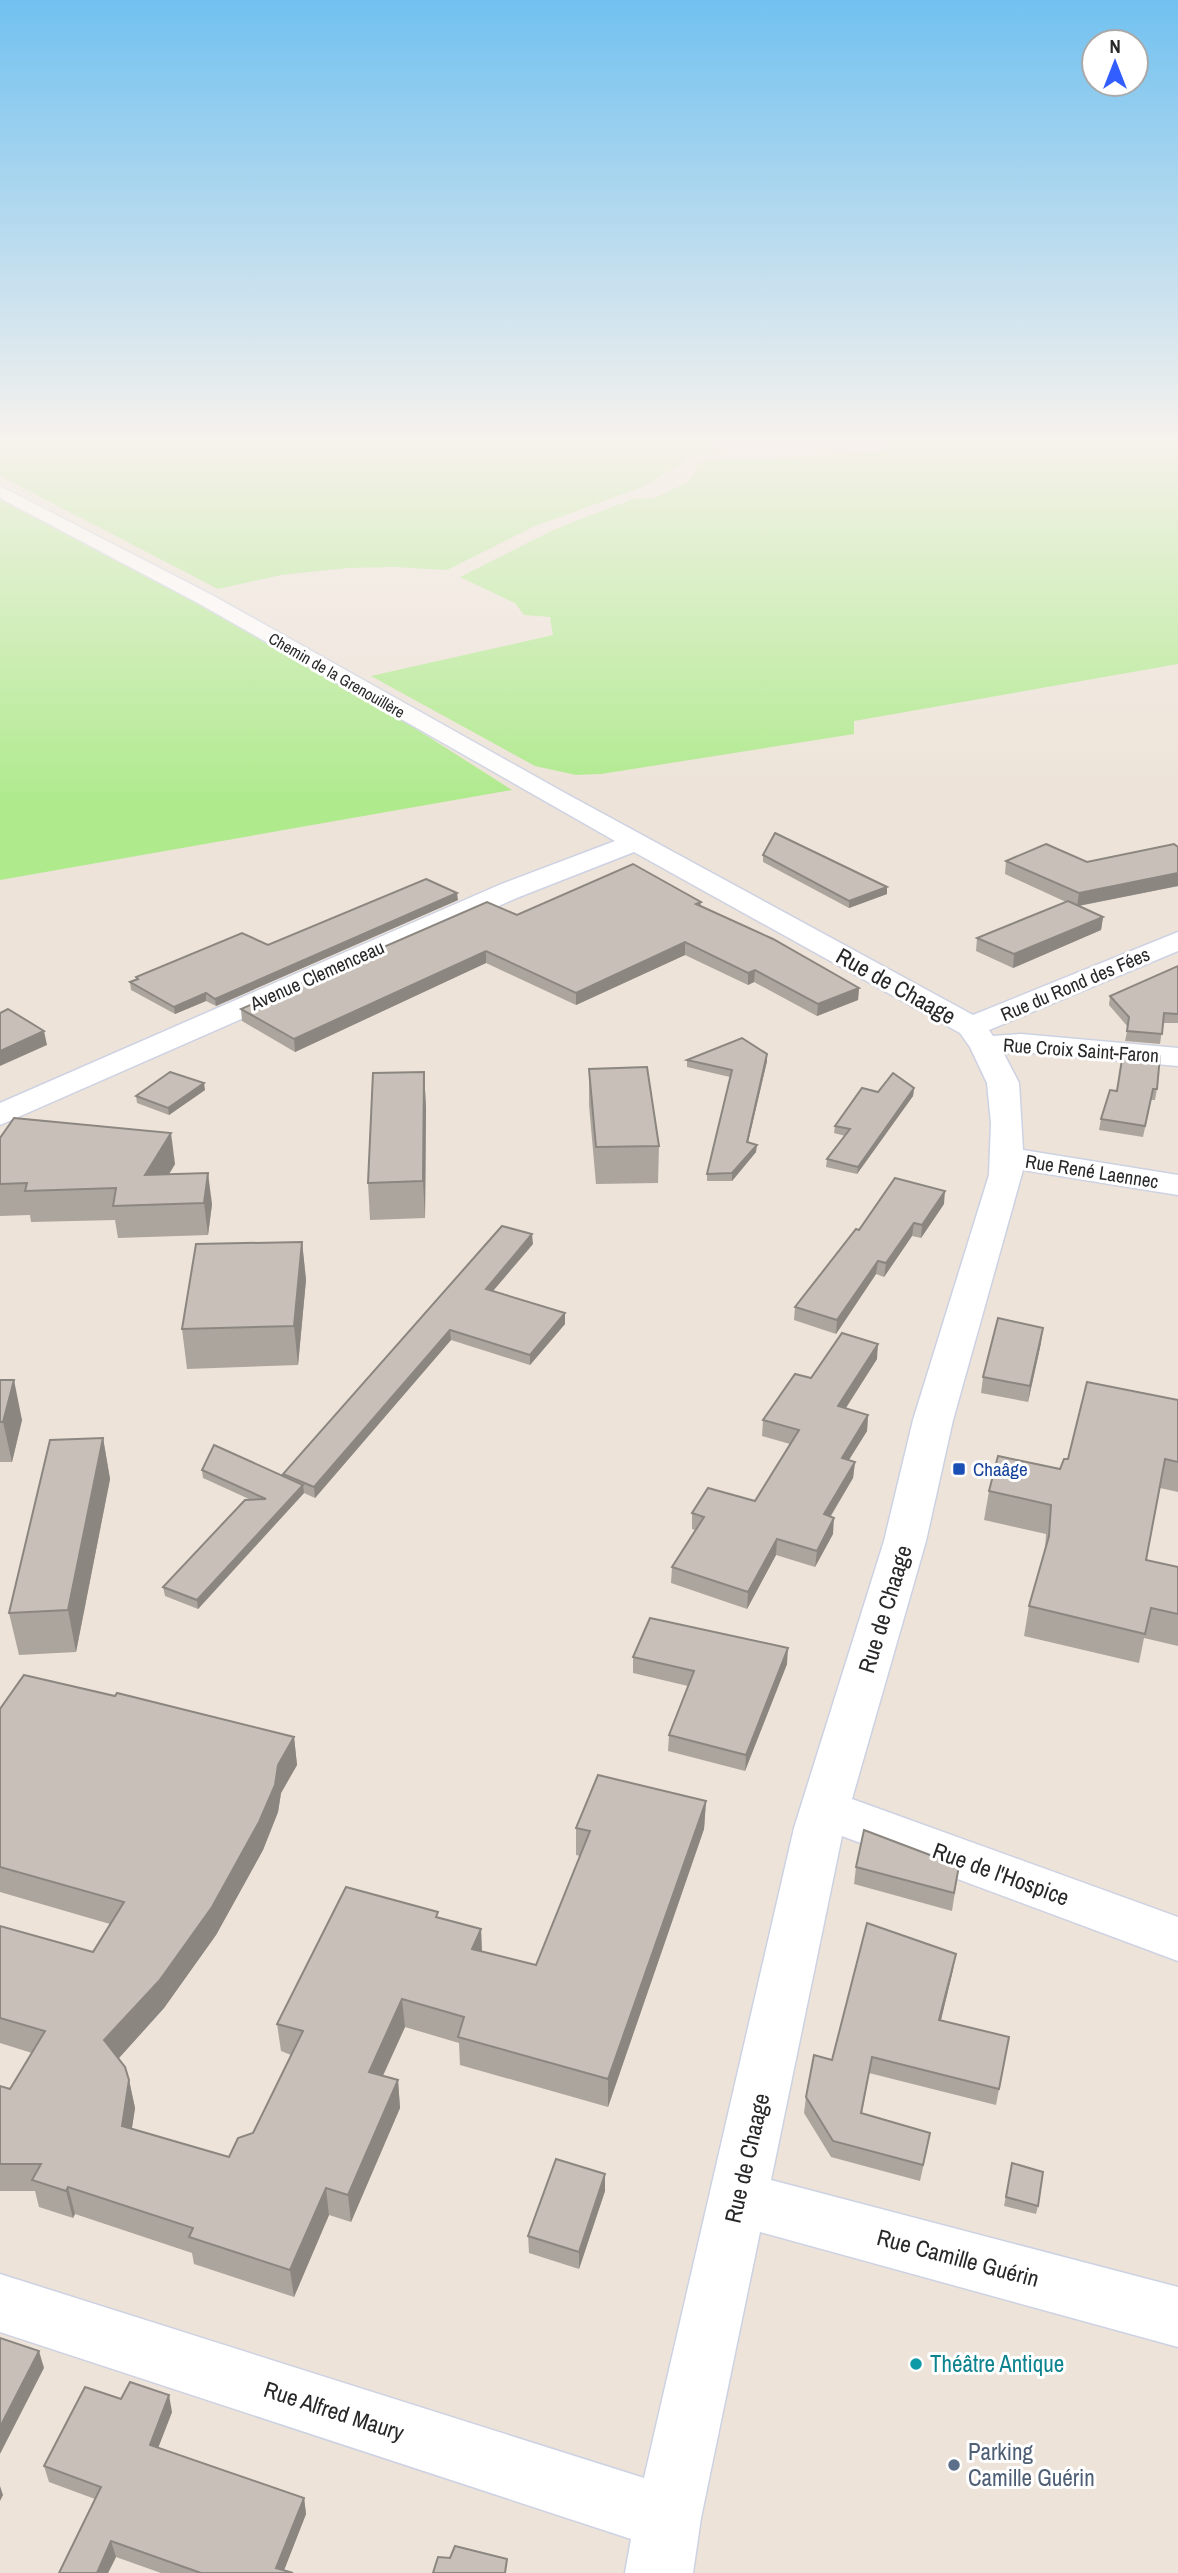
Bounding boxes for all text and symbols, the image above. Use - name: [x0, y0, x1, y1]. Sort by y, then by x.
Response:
- north arrow: [1080, 28, 1150, 98]
- text: N: [1109, 33, 1121, 59]
- street label: Chemin de la Grenouillère: [265, 627, 409, 723]
- street label: Avenue Clemenceau: [245, 934, 388, 1017]
- street label: Rue de Chaage: [831, 940, 962, 1031]
- street label: Rue du Rond des Fées: [997, 941, 1154, 1027]
- street label: Rue Croix Saint-Faron: [1002, 1032, 1160, 1068]
- street label: Rue René Laennec: [1024, 1148, 1161, 1194]
- place label: Chaâge: [973, 1456, 1028, 1482]
- marker: Chaâge: [951, 1461, 967, 1477]
- street label: Rue de Chaage: [850, 1541, 919, 1677]
- street label: Rue de l'Hospice: [929, 1835, 1074, 1913]
- street label: Rue de Chaage: [717, 2090, 776, 2226]
- street label: Rue Camille Guérin: [874, 2221, 1043, 2294]
- place label: Théâtre Antique: [930, 2348, 1064, 2379]
- marker: Théâtre Antique: [908, 2356, 924, 2372]
- street label: Rue Alfred Maury: [260, 2373, 409, 2448]
- place label: Parking Camille Guérin: [968, 2436, 1095, 2493]
- marker: Parking Camille Guérin: [946, 2457, 962, 2473]

